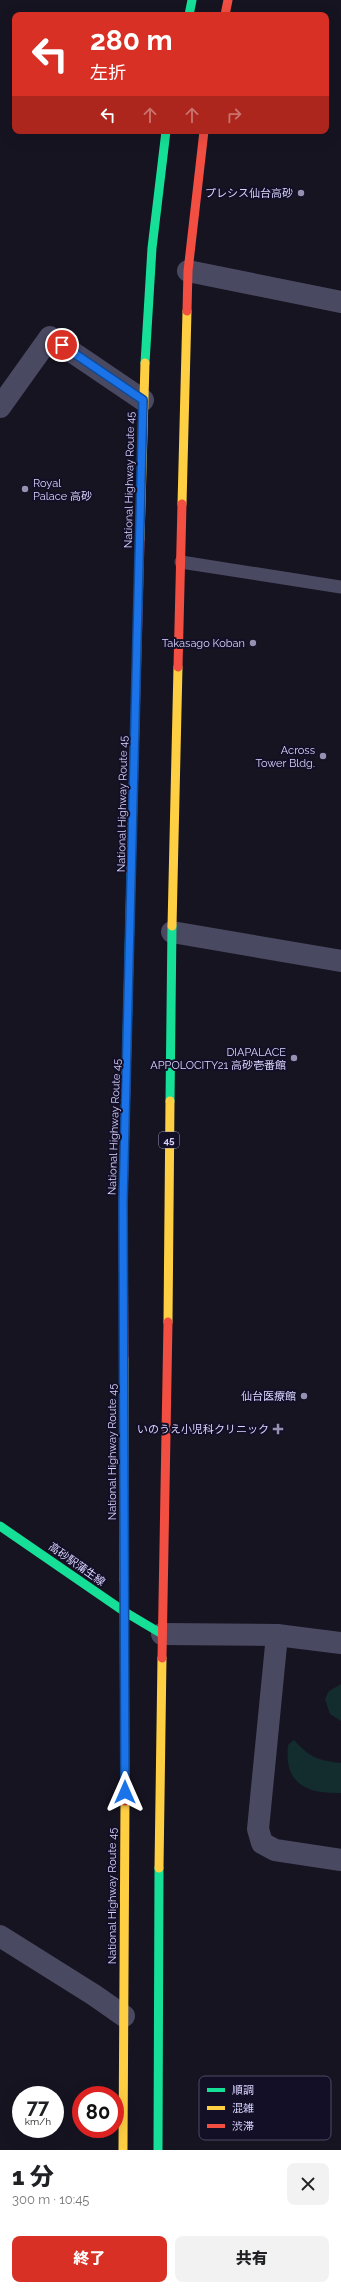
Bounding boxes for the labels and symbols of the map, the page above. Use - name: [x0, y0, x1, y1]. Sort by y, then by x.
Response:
- place label: プレシス仙台高砂: [205, 187, 293, 200]
- marker: プレシス仙台高砂: [296, 188, 306, 198]
- pin: [45, 328, 79, 362]
- street label: National Highway Route 45: [122, 412, 137, 548]
- place label: Royal Palace 高砂: [33, 477, 92, 503]
- marker: Royal Palace 高砂: [20, 484, 30, 494]
- place label: Takasago Koban: [162, 637, 245, 650]
- marker: Takasago Koban: [248, 638, 258, 648]
- street label: National Highway Route 45: [115, 736, 130, 872]
- place label: Across Tower Bldg.: [256, 744, 315, 770]
- marker: Across Tower Bldg.: [318, 751, 328, 761]
- place label: DIAPALACE APPOLOCITY21 高砂壱番館: [150, 1046, 286, 1072]
- marker: DIAPALACE APPOLOCITY21 高砂壱番館: [289, 1053, 299, 1063]
- street label: National Highway Route 45: [106, 1059, 123, 1195]
- road number: 45: [159, 1132, 179, 1148]
- street label: National Highway Route 45: [106, 1384, 119, 1520]
- place label: 仙台医療館: [241, 1390, 296, 1403]
- marker: 仙台医療館: [299, 1391, 309, 1401]
- place label: いのうえ小児科クリニック: [137, 1423, 269, 1436]
- marker: いのうえ小児科クリニック: [272, 1423, 284, 1435]
- street label: 高砂駅蒲生線: [46, 1540, 107, 1589]
- position arrow: [104, 1771, 146, 1813]
- street label: National Highway Route 45: [106, 1828, 119, 1964]
- legend: [199, 2076, 331, 2140]
- text: 順調: [232, 2084, 254, 2097]
- speed limit sign: 80: [72, 2086, 124, 2138]
- text: 混雑: [232, 2102, 254, 2115]
- text: 渋滞: [232, 2120, 254, 2133]

